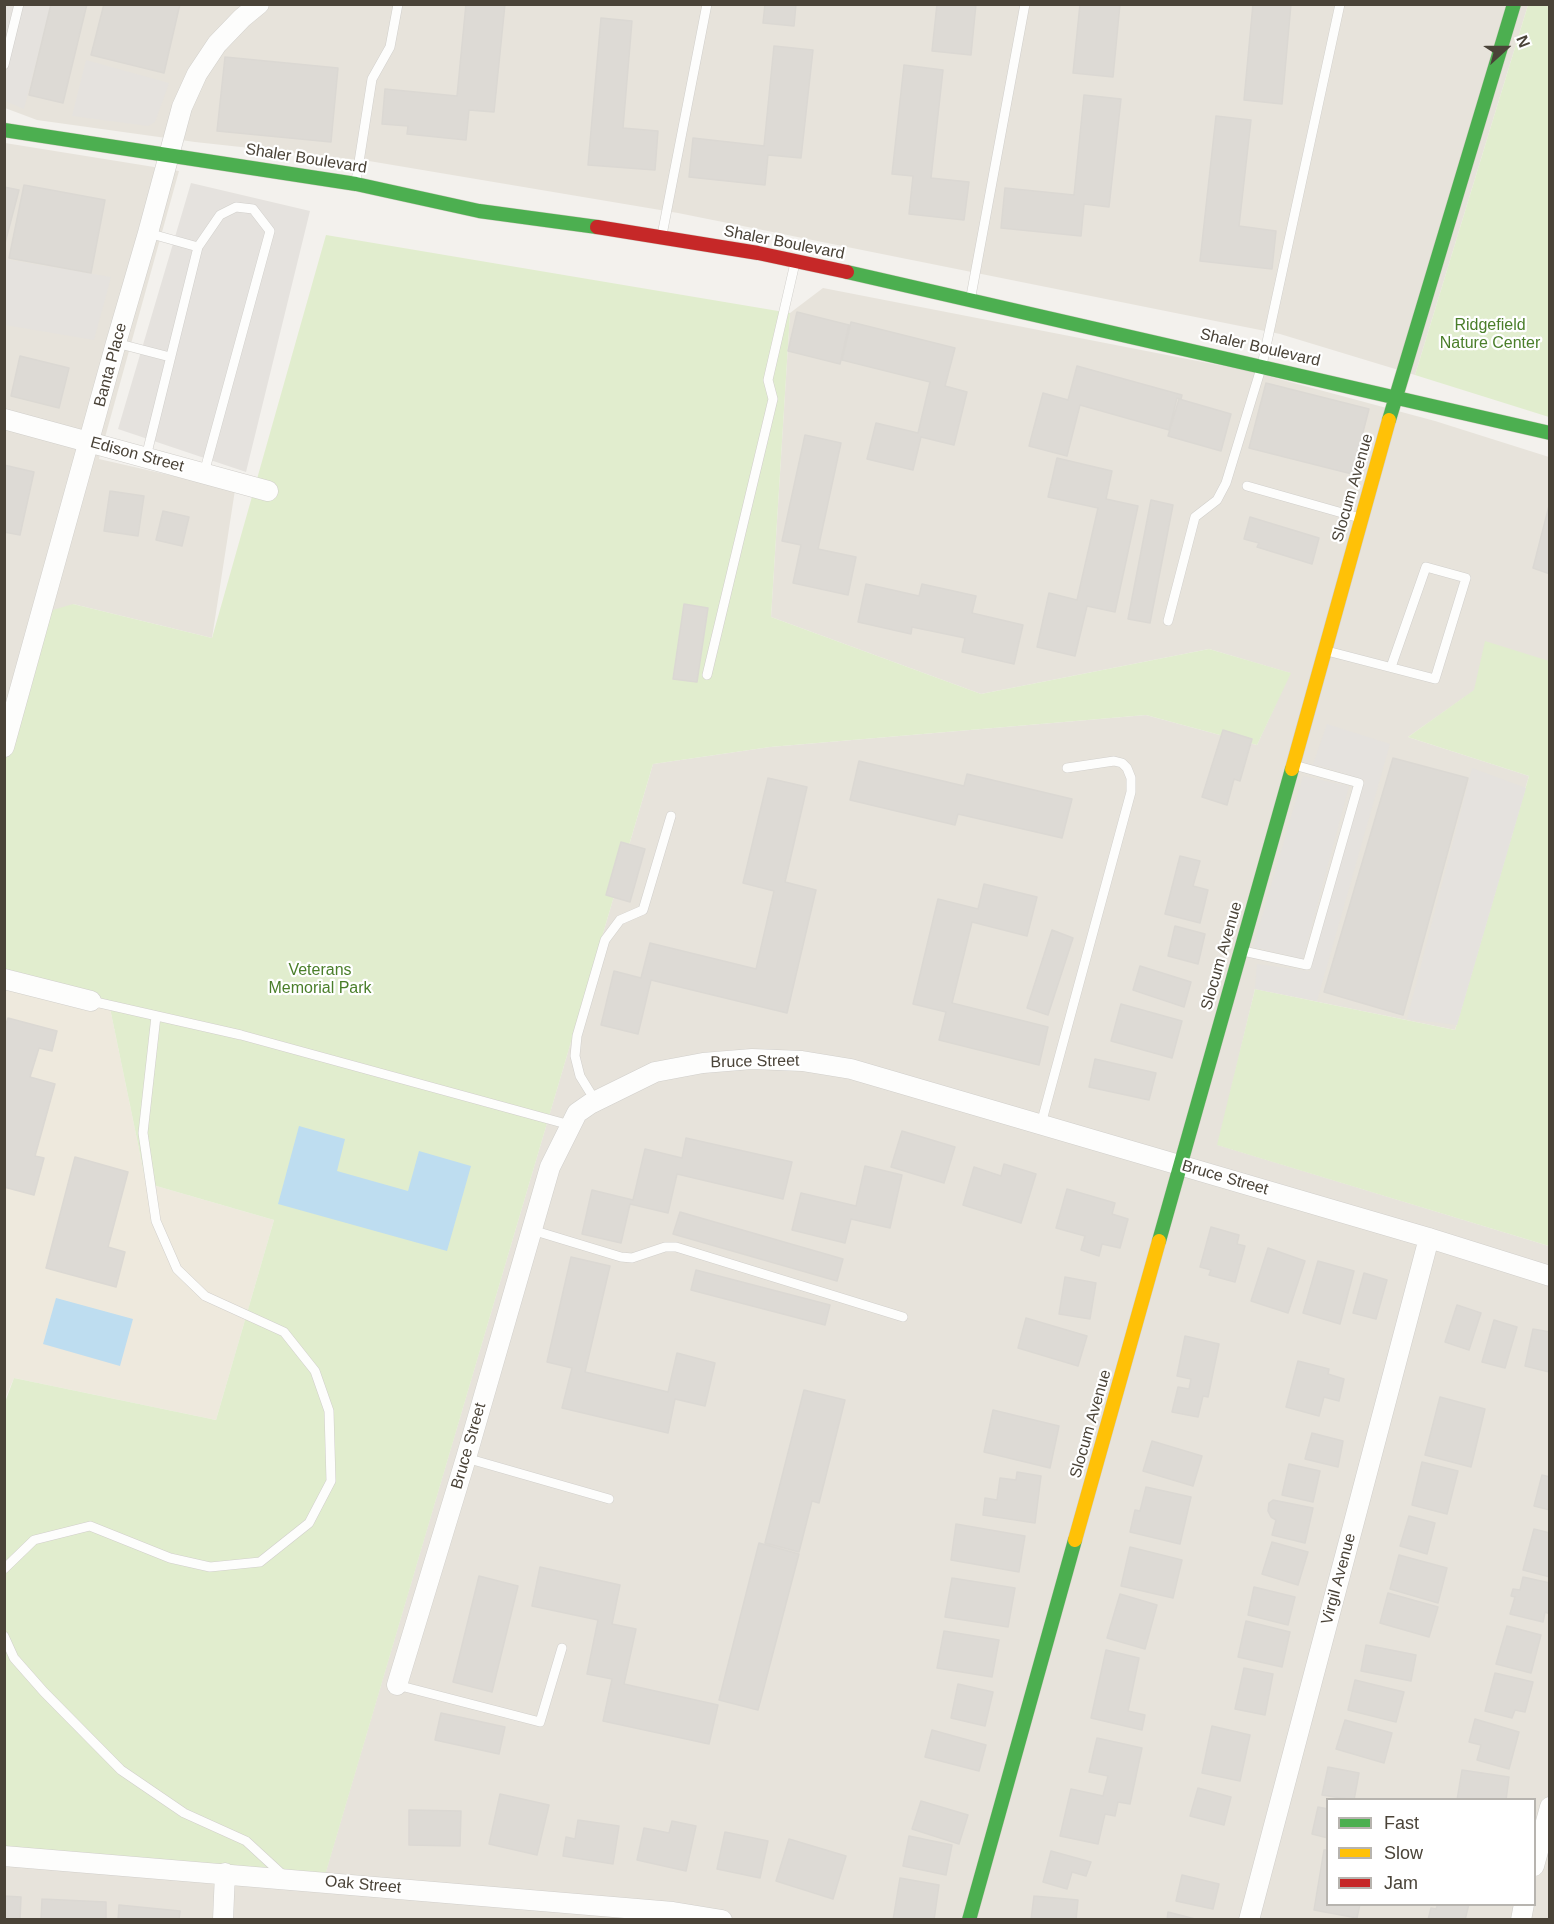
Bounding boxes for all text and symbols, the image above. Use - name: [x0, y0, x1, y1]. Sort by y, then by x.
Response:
- north arrow: [1476, 18, 1536, 78]
- text: N: [1513, 33, 1533, 50]
- street label: Shaler Boulevard: [244, 140, 368, 178]
- street label: Shaler Boulevard: [722, 222, 846, 264]
- park label: Ridgefield Nature Center: [1440, 316, 1540, 354]
- street label: Banta Place: [91, 321, 131, 409]
- street label: Shaler Boulevard: [1198, 325, 1322, 371]
- street label: Slocum Avenue: [1328, 432, 1378, 544]
- street label: Edison Street: [88, 433, 186, 477]
- street label: Slocum Avenue: [1197, 900, 1247, 1012]
- park label: Veterans Memorial Park: [268, 961, 372, 999]
- street label: Bruce Street: [710, 1052, 800, 1072]
- street label: Bruce Street: [1180, 1157, 1270, 1199]
- street label: Slocum Avenue: [1066, 1368, 1116, 1480]
- street label: Bruce Street: [448, 1401, 490, 1491]
- street label: Virgil Avenue: [1318, 1531, 1360, 1627]
- legend: [1326, 1798, 1536, 1906]
- text: Fast: [1384, 1813, 1419, 1833]
- text: Slow: [1384, 1843, 1423, 1863]
- street label: Oak Street: [324, 1872, 402, 1898]
- text: Jam: [1384, 1873, 1418, 1893]

